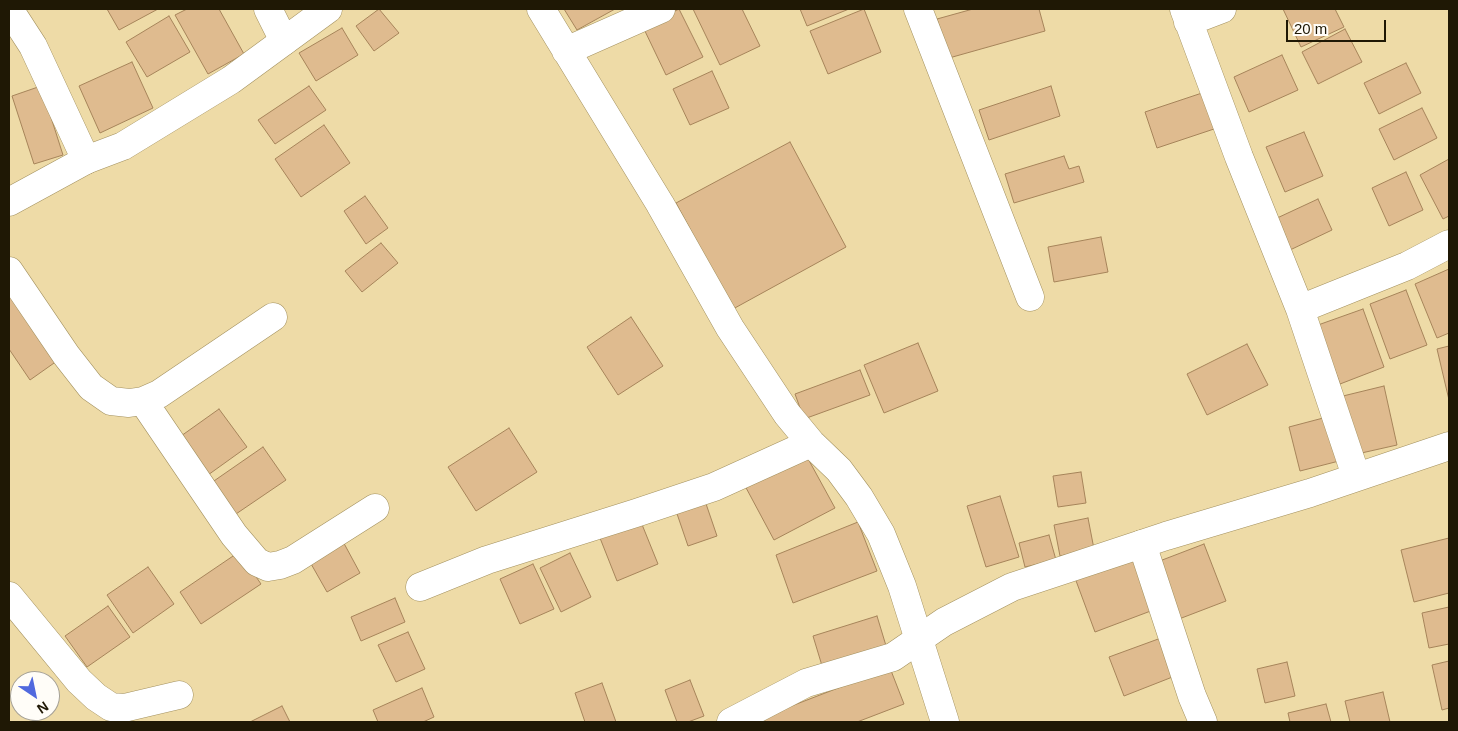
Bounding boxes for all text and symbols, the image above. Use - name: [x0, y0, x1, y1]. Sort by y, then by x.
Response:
- scale bar: [1288, 10, 1388, 42]
- text: 20 m: [1294, 20, 1327, 37]
- north arrow: [10, 671, 60, 721]
- text: N: [34, 698, 51, 717]

